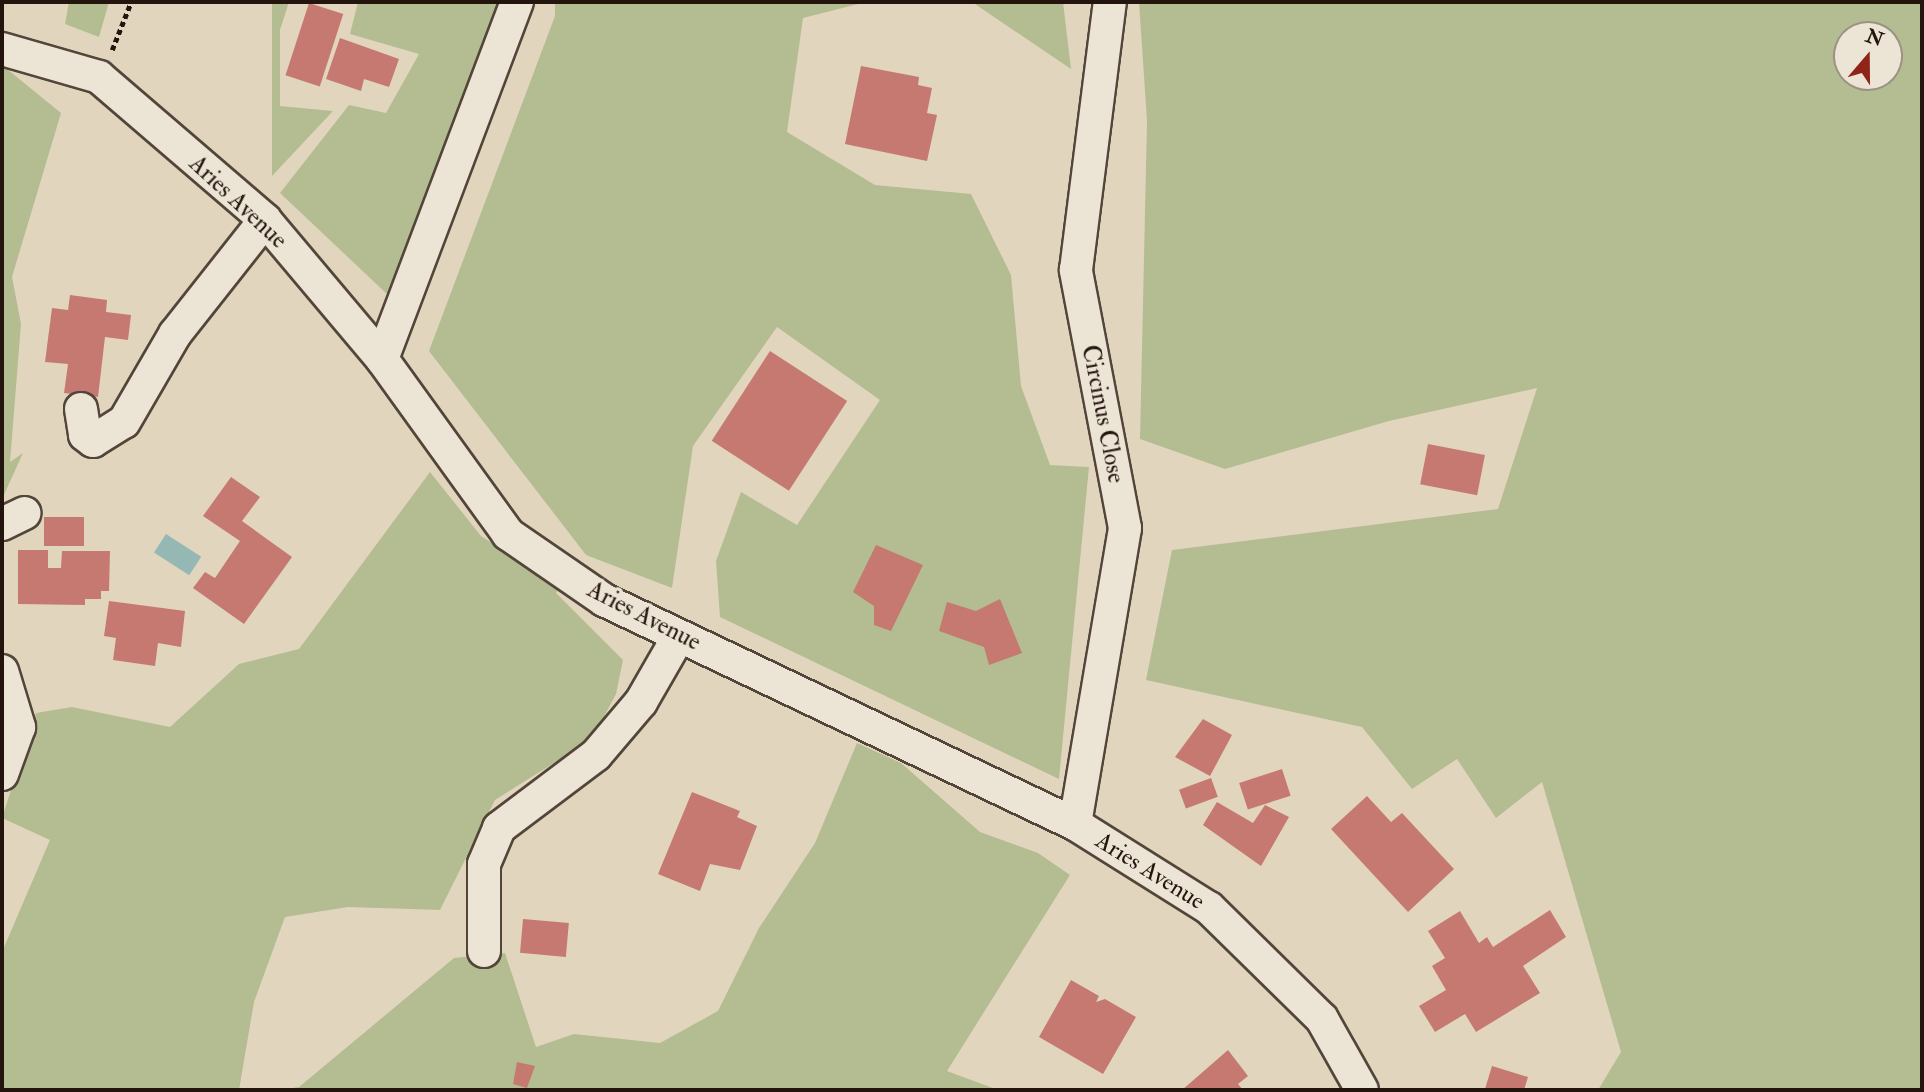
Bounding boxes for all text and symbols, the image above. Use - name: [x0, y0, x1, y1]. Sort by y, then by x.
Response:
- north arrow: [1833, 21, 1903, 91]
- text: N: [1862, 24, 1887, 52]
- street label: Aries Avenue: [183, 149, 293, 255]
- street label: Circinus Close: [1076, 343, 1130, 485]
- street label: Aries Avenue: [583, 575, 705, 657]
- street label: Aries Avenue: [1090, 826, 1210, 916]

